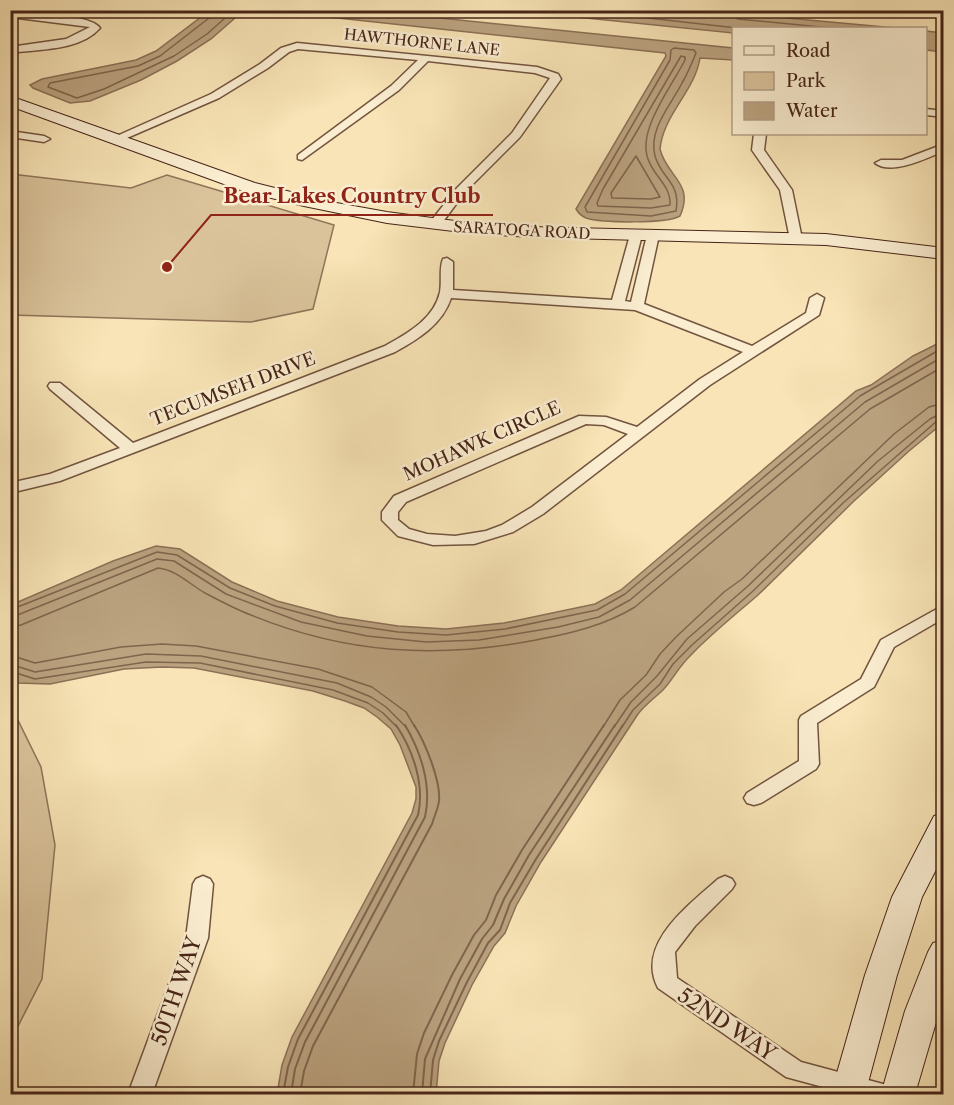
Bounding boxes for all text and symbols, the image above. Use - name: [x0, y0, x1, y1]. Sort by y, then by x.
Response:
- street label: HAWTHORNE LANE: [343, 24, 501, 60]
- legend: [732, 27, 927, 135]
- text: Road: [786, 40, 831, 62]
- text: Park: [786, 70, 827, 92]
- text: Water: [785, 100, 838, 122]
- callout: Bear Lakes Country Club: [211, 177, 493, 215]
- text: Bear Lakes Country Club: [224, 184, 480, 208]
- street label: SARATOGA ROAD: [453, 217, 591, 243]
- street label: TECUMSEH DRIVE: [147, 347, 319, 431]
- street label: MOHAWK CIRCLE: [400, 396, 564, 486]
- street label: 50TH WAY: [146, 932, 207, 1049]
- street label: 52ND WAY: [673, 982, 782, 1067]

